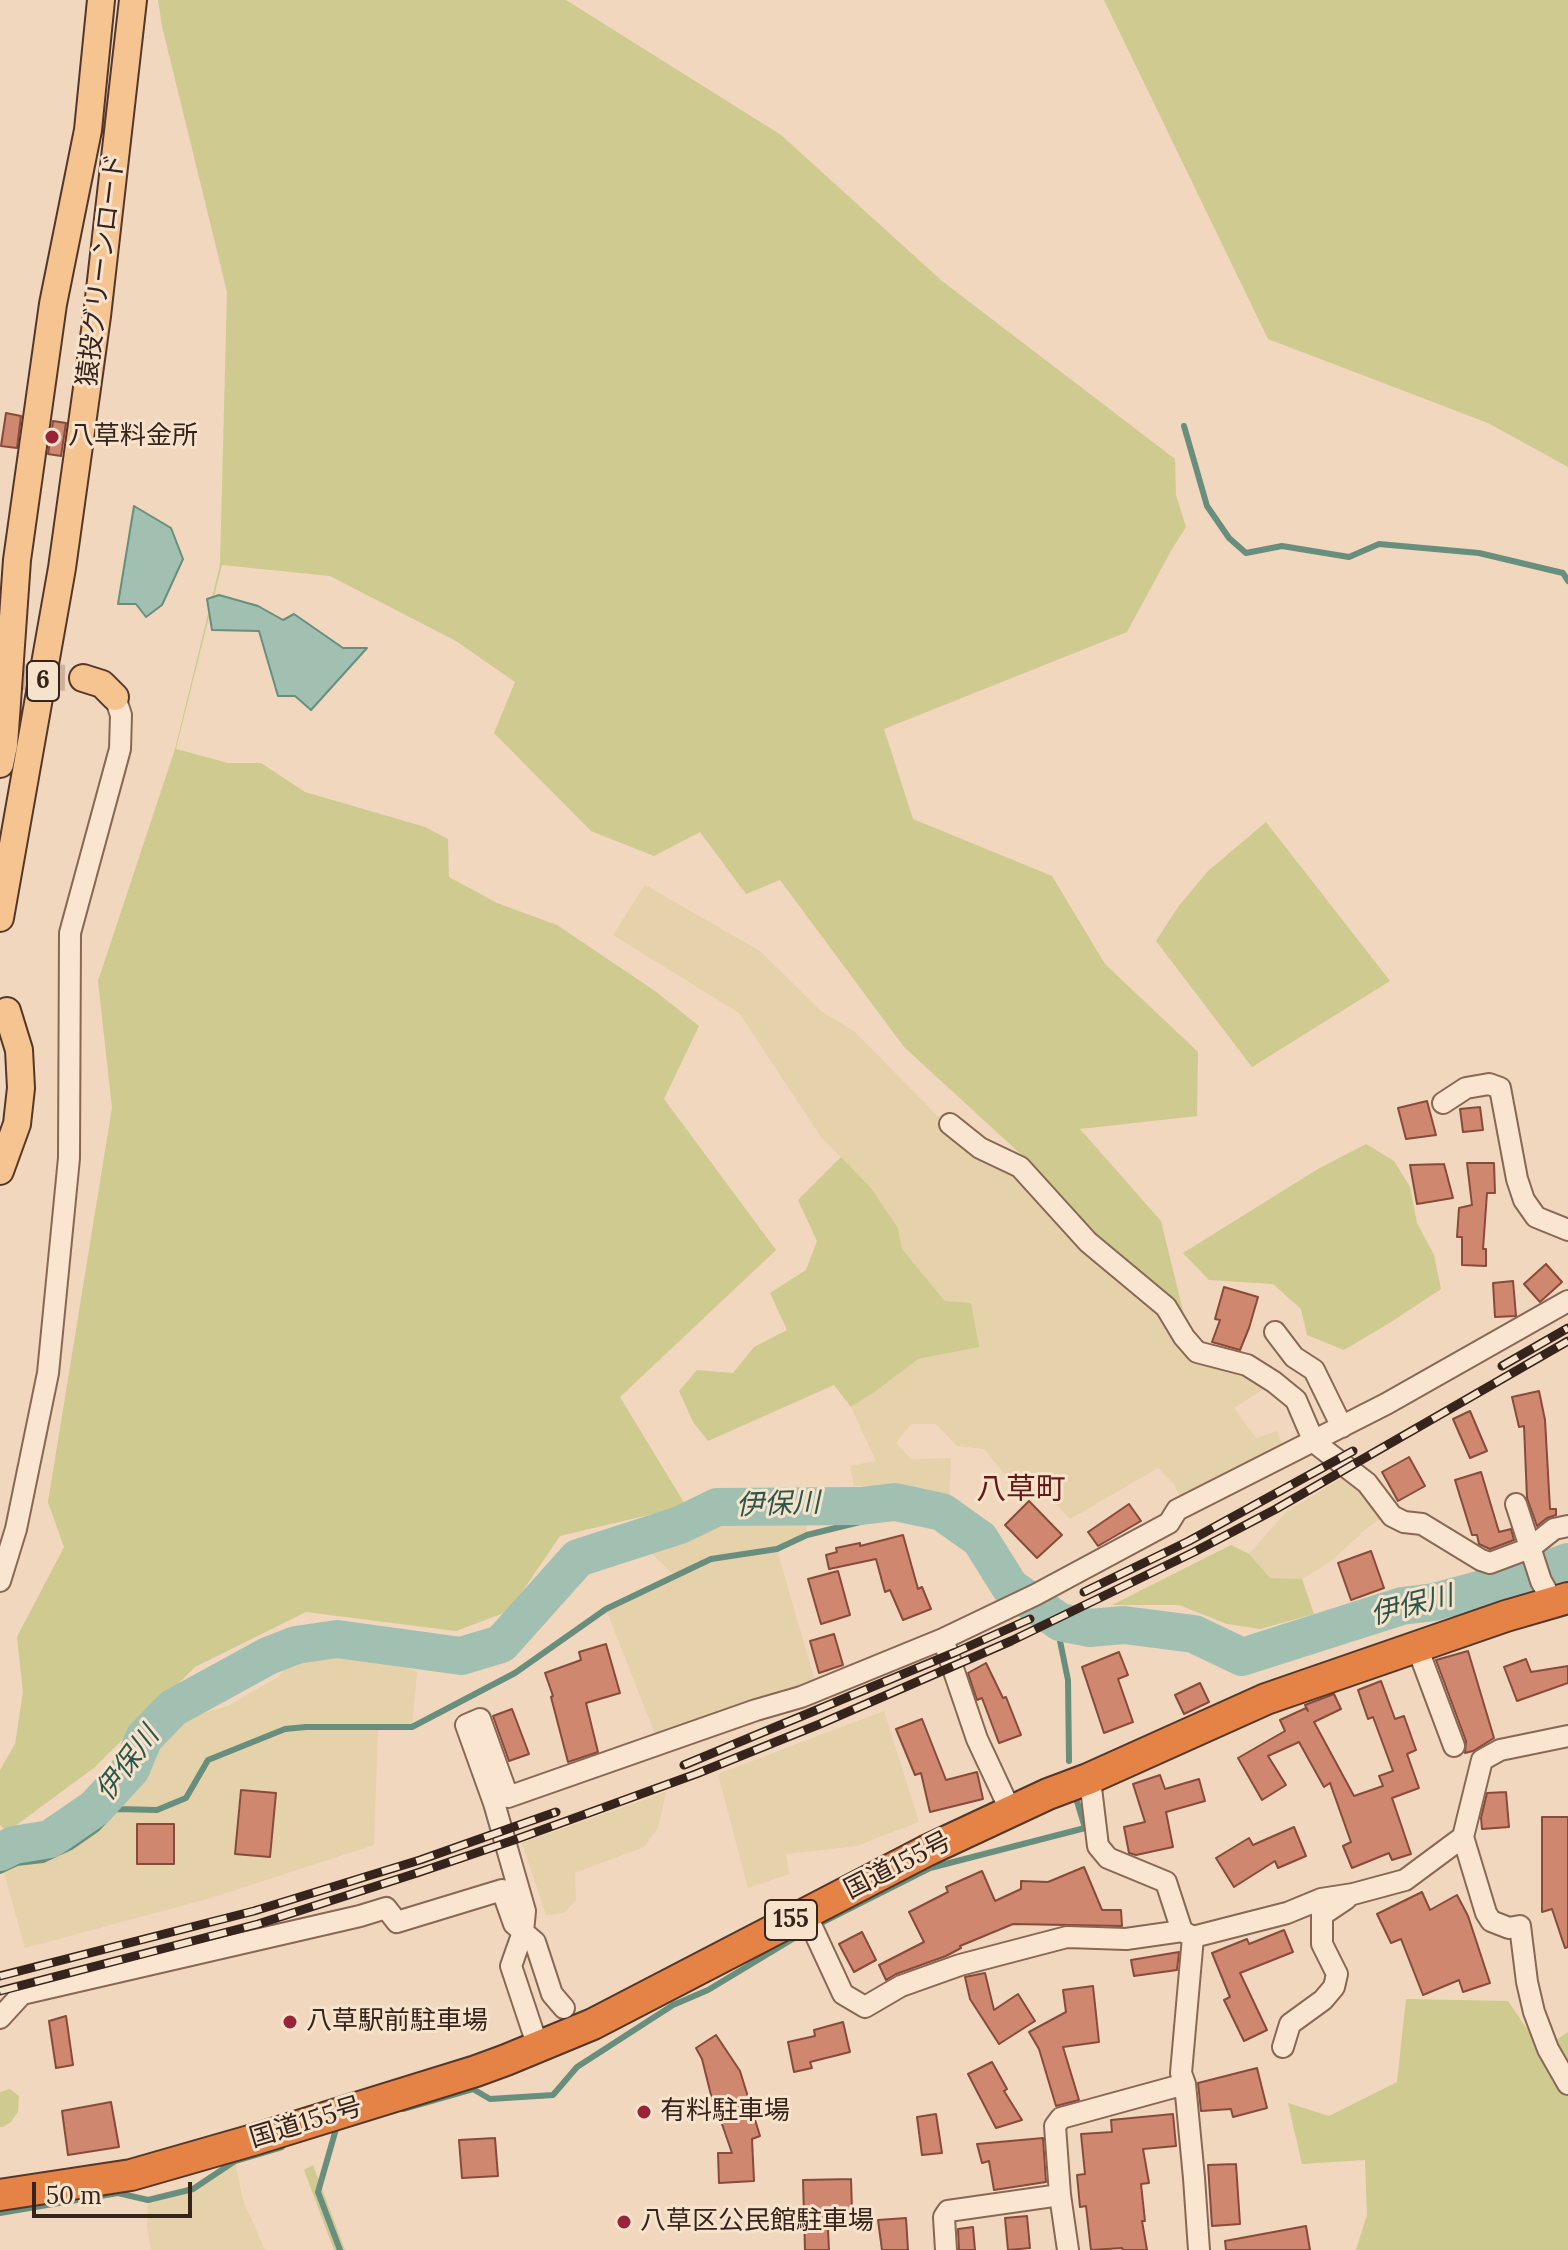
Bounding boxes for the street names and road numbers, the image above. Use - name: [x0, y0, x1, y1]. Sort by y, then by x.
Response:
- street label: 猿投グリーンロード: [72, 152, 132, 388]
- road number: 6: [27, 661, 59, 701]
- street label: 国道155号: [839, 1826, 957, 1906]
- road number: 155: [765, 1900, 817, 1940]
- street label: 国道155号: [246, 2091, 366, 2155]

